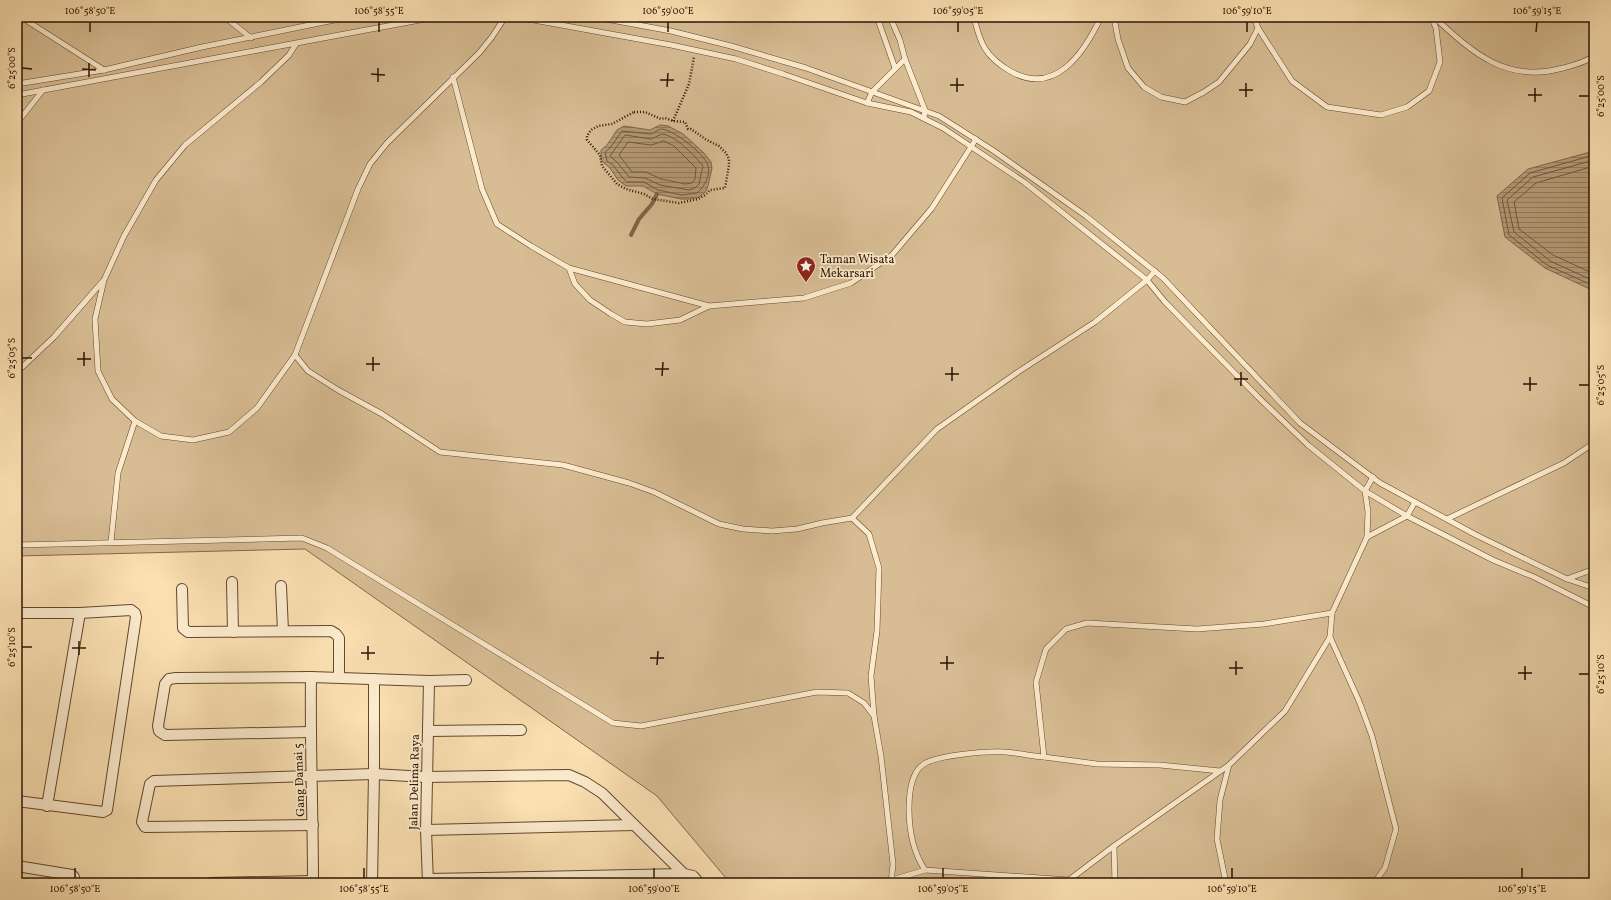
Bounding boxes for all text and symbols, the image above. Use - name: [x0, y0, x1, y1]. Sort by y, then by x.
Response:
- text: 106°58'50"E: [65, 4, 115, 18]
- text: 106°58'55"E: [354, 4, 404, 18]
- text: 106°59'00"E: [642, 4, 694, 18]
- text: 106°59'05"E: [933, 4, 983, 18]
- text: 106°59'10"E: [1222, 4, 1272, 18]
- text: 106°59'15"E: [1513, 4, 1561, 18]
- text: 6°25'00"S: [5, 47, 19, 89]
- text: 6°25'00"S: [1594, 75, 1608, 117]
- place label: Taman Wisata Mekarsari: [820, 252, 895, 282]
- place icon: Taman Wisata Mekarsari: [795, 255, 817, 283]
- text: 6°25'05"S: [5, 338, 19, 378]
- text: 6°25'05"S: [1594, 365, 1608, 405]
- text: 6°25'10"S: [5, 627, 19, 667]
- text: 6°25'10"S: [1594, 654, 1608, 694]
- street label: Jalan Delima Raya: [406, 734, 424, 830]
- street label: Gang Damai 5: [291, 743, 309, 817]
- text: 106°58'50"E: [50, 882, 100, 896]
- text: 106°58'55"E: [339, 882, 389, 896]
- text: 106°59'00"E: [628, 882, 680, 896]
- text: 106°59'05"E: [918, 882, 968, 896]
- text: 106°59'10"E: [1207, 882, 1257, 896]
- text: 106°59'15"E: [1498, 882, 1546, 896]

